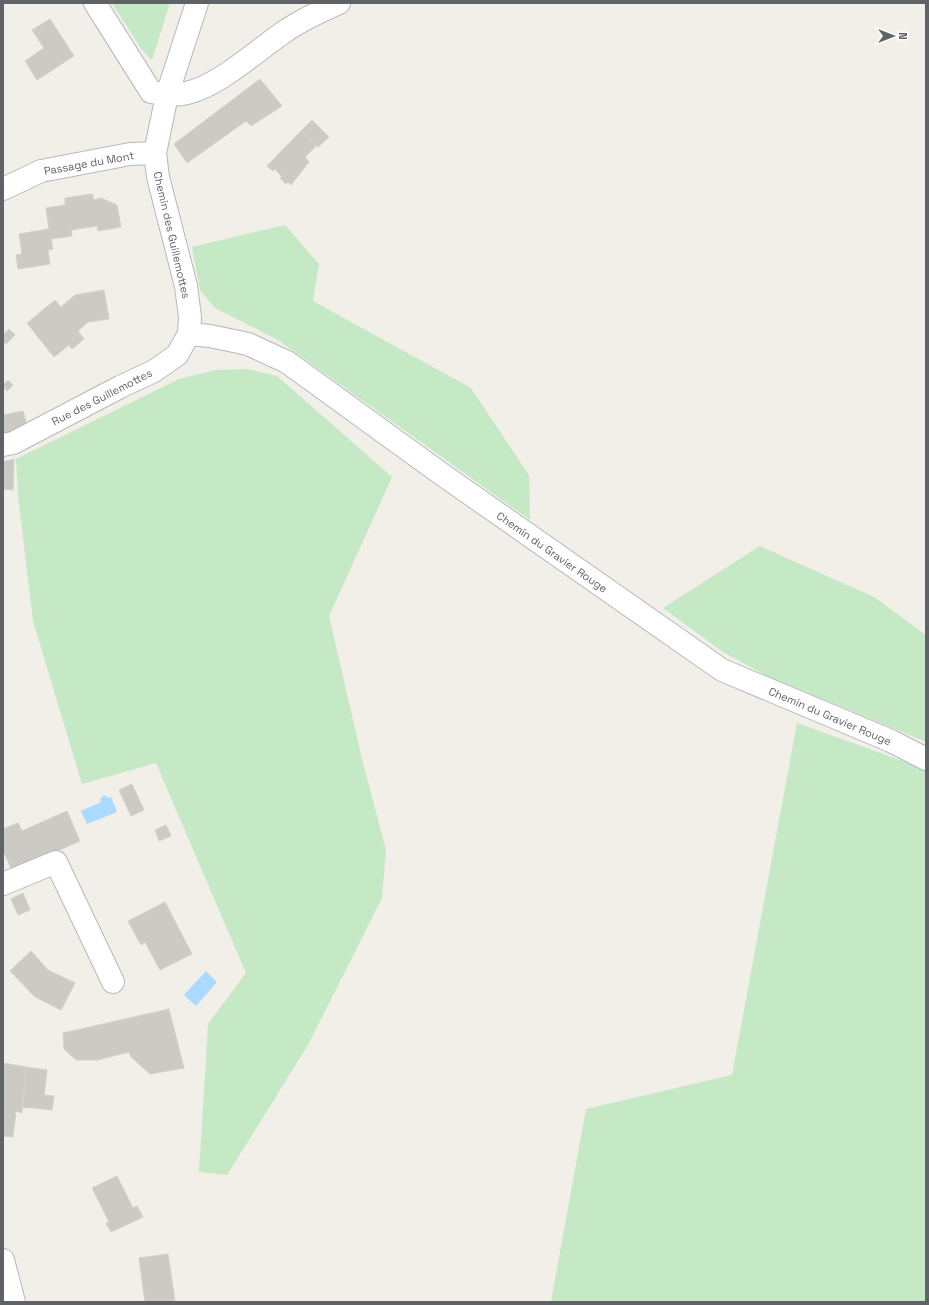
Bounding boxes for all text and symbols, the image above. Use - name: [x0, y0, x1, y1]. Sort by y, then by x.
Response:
- north arrow: [873, 16, 913, 56]
- text: N: [896, 32, 910, 40]
- street label: Passage du Mont: [43, 148, 135, 178]
- street label: Chemin des Guillemottes: [151, 170, 193, 300]
- street label: Rue des Guillemottes: [49, 365, 155, 428]
- street label: Chemin du Gravier Rouge: [494, 508, 610, 596]
- street label: Chemin du Gravier Rouge: [766, 684, 894, 748]

